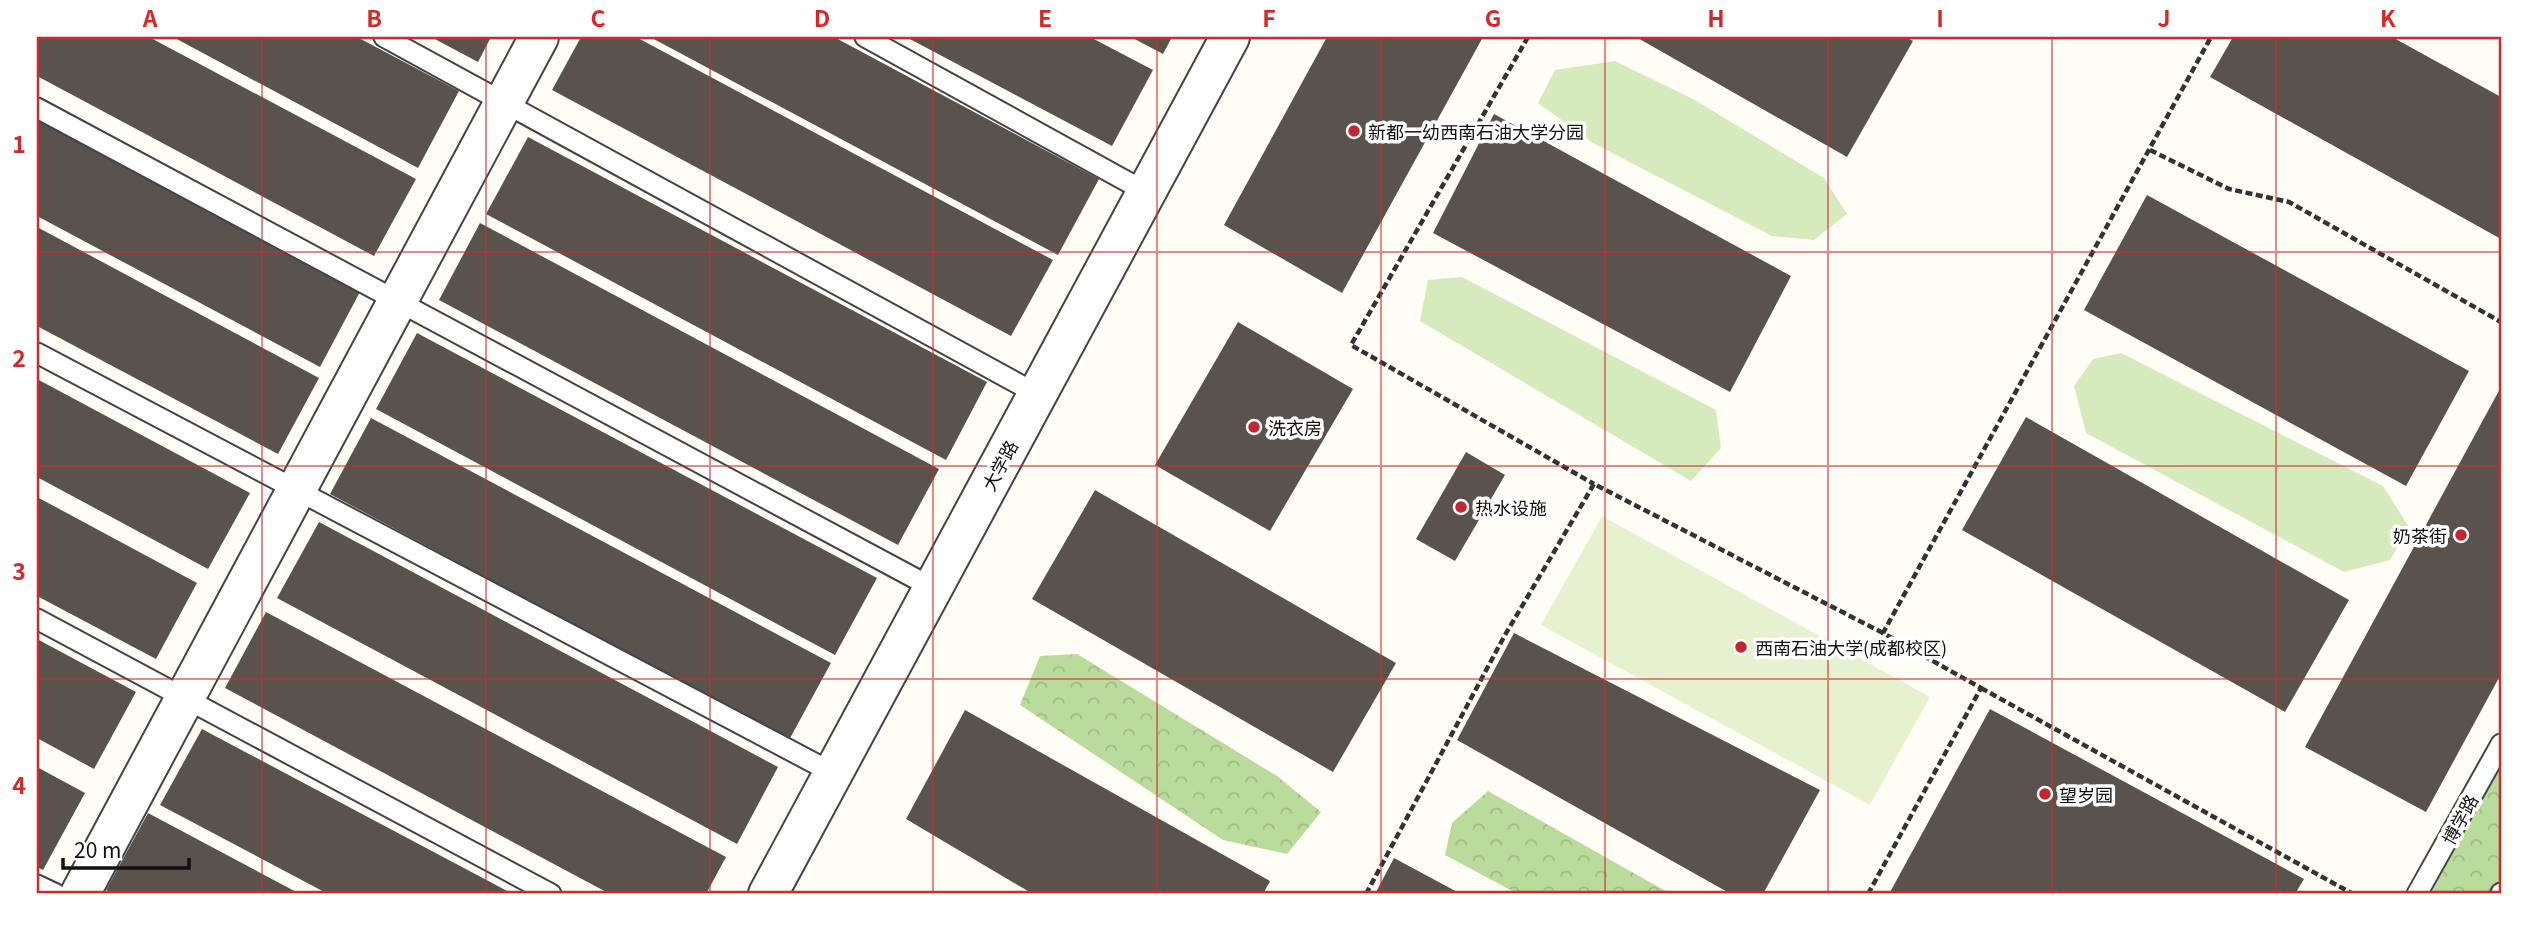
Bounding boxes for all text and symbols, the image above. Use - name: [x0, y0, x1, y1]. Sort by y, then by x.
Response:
- text: A: [142, 0, 158, 34]
- text: B: [366, 0, 382, 34]
- text: C: [590, 0, 606, 34]
- text: D: [814, 0, 830, 34]
- text: E: [1038, 0, 1052, 34]
- text: F: [1262, 0, 1276, 34]
- text: G: [1485, 0, 1501, 34]
- text: H: [1707, 0, 1725, 34]
- text: I: [1936, 0, 1944, 34]
- text: J: [2157, 0, 2171, 34]
- text: K: [2380, 0, 2396, 34]
- place label: 新都一幼西南石油大学分园: [1368, 118, 1584, 144]
- marker: 新都一幼西南石油大学分园: [1346, 123, 1362, 139]
- text: 1: [12, 126, 26, 160]
- text: 2: [12, 340, 26, 374]
- place label: 洗衣房: [1268, 414, 1322, 440]
- marker: 洗衣房: [1246, 419, 1262, 435]
- street label: 大学路: [975, 435, 1023, 495]
- place label: 热水设施: [1475, 494, 1547, 520]
- marker: 热水设施: [1453, 499, 1469, 515]
- place label: 奶茶街: [2393, 522, 2447, 548]
- marker: 奶茶街: [2453, 527, 2469, 543]
- text: 3: [12, 553, 26, 587]
- place label: 西南石油大学(成都校区): [1755, 634, 1947, 660]
- marker: 西南石油大学(成都校区): [1733, 639, 1749, 655]
- text: 4: [12, 767, 26, 801]
- place label: 望岁园: [2059, 781, 2113, 807]
- marker: 望岁园: [2037, 786, 2053, 802]
- street label: 博学路: [2435, 789, 2483, 849]
- scale bar: [63, 826, 189, 870]
- text: 20 m: [74, 834, 121, 864]

